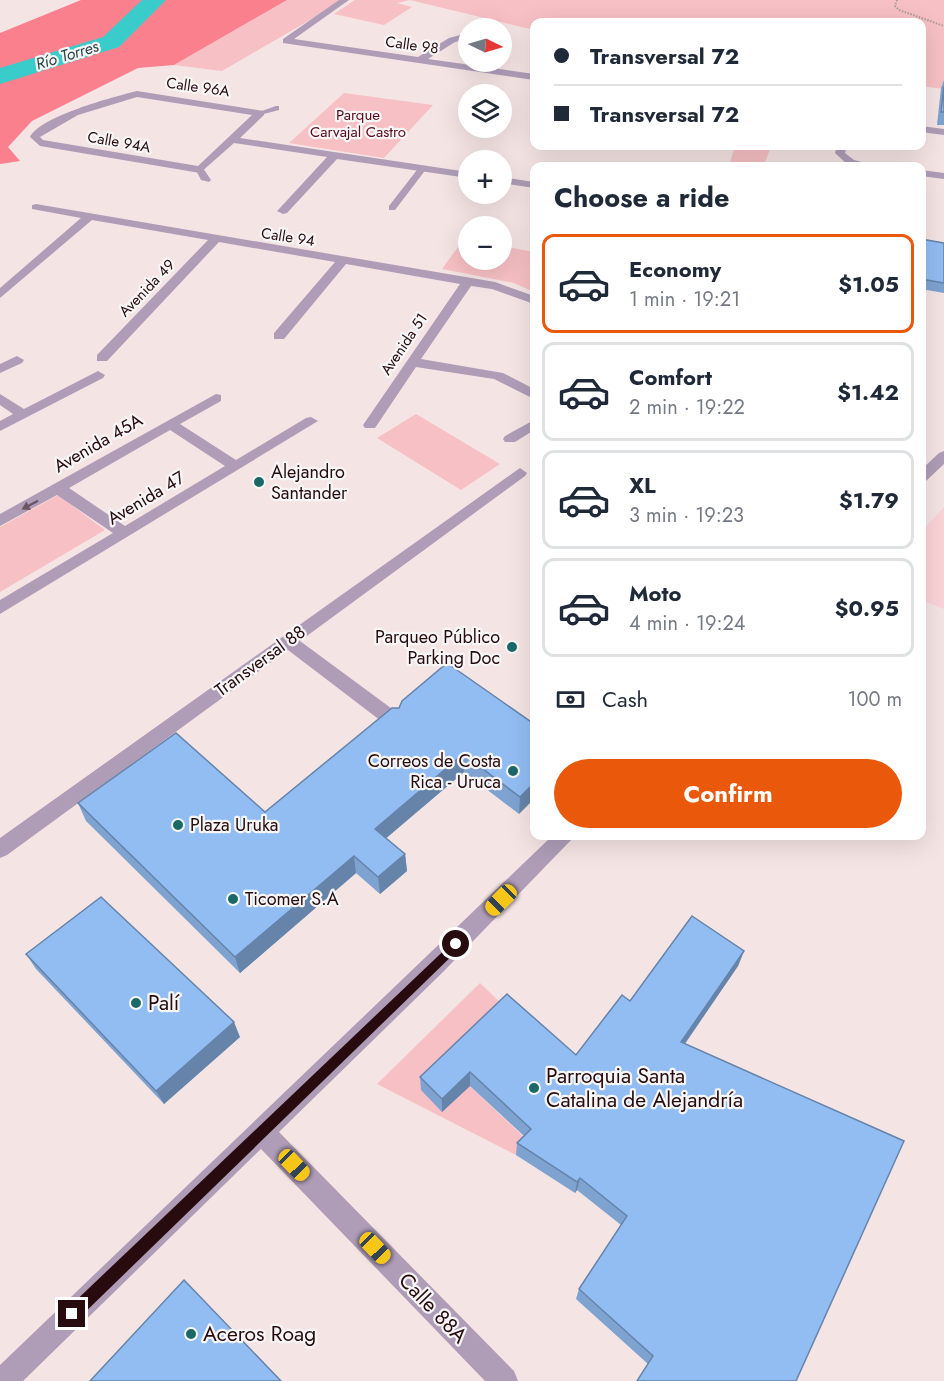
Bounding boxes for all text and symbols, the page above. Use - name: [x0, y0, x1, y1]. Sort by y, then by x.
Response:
- north arrow: [458, 18, 512, 72]
- map controls: [458, 18, 512, 270]
- street label: Calle 98: [384, 30, 440, 60]
- water label: Río Torres: [33, 34, 102, 75]
- text: Transversal 72: [590, 40, 739, 72]
- street label: Calle 96A: [165, 72, 231, 102]
- button: layers: [458, 84, 512, 138]
- text: Transversal 72: [590, 98, 739, 130]
- park label: Parque Carvajal Castro: [310, 104, 406, 143]
- street label: Calle 94A: [86, 126, 152, 158]
- button: +: [458, 150, 512, 204]
- text: Choose a ride: [554, 178, 729, 217]
- button: −: [458, 216, 512, 270]
- street label: Calle 94: [260, 222, 317, 252]
- text: Economy: [629, 253, 721, 285]
- street label: Avenida 49: [114, 254, 180, 322]
- icon: car: [557, 257, 611, 311]
- text: $1.05: [838, 268, 899, 300]
- text: 1 min · 19:21: [629, 285, 740, 314]
- street label: Avenida 51: [375, 309, 433, 379]
- text: Comfort: [629, 361, 712, 393]
- icon: car: [557, 365, 611, 419]
- text: $1.42: [837, 376, 899, 408]
- text: 2 min · 19:22: [629, 393, 745, 422]
- street label: Avenida 45A: [49, 407, 147, 479]
- place label: Alejandro Santander: [271, 459, 348, 506]
- street label: Avenida 47: [102, 464, 190, 531]
- text: XL: [629, 469, 656, 501]
- icon: car: [557, 473, 611, 527]
- marker: Alejandro Santander: [252, 475, 266, 489]
- text: $1.79: [839, 484, 899, 516]
- one-way arrow: [21, 500, 38, 510]
- text: 3 min · 19:23: [629, 501, 744, 530]
- text: Moto: [629, 577, 682, 609]
- icon: car: [557, 581, 611, 635]
- text: $0.95: [835, 592, 899, 624]
- text: 4 min · 19:24: [629, 609, 746, 638]
- street label: Transversal 88: [209, 619, 311, 703]
- place label: Parqueo Público Parking Doc: [375, 624, 500, 671]
- marker: Parqueo Público Parking Doc: [505, 640, 519, 654]
- icon: cash: [554, 683, 587, 716]
- text: Cash: [602, 683, 648, 715]
- text: 100 m: [847, 685, 902, 714]
- place label: Correos de Costa Rica - Uruca: [368, 748, 501, 795]
- button: Confirm: [554, 759, 902, 828]
- marker: Correos de Costa Rica - Uruca: [506, 764, 520, 778]
- place label: Plaza Uruka: [190, 812, 278, 838]
- marker: Plaza Uruka: [171, 818, 185, 832]
- car: [482, 881, 520, 919]
- place label: Ticomer S.A: [245, 886, 339, 912]
- marker: Ticomer S.A: [226, 892, 240, 906]
- route start: [442, 930, 469, 957]
- place label: Palí: [148, 988, 181, 1018]
- marker: Palí: [129, 996, 143, 1010]
- place label: Parroquia Santa Catalina de Alejandría: [546, 1061, 743, 1115]
- marker: Parroquia Santa Catalina de Alejandría: [527, 1081, 541, 1095]
- car: [275, 1146, 313, 1184]
- car: [356, 1229, 394, 1267]
- street label: Calle 88A: [392, 1266, 474, 1350]
- route end: [58, 1300, 85, 1327]
- place label: Aceros Roag: [203, 1319, 316, 1349]
- marker: Aceros Roag: [184, 1327, 198, 1341]

